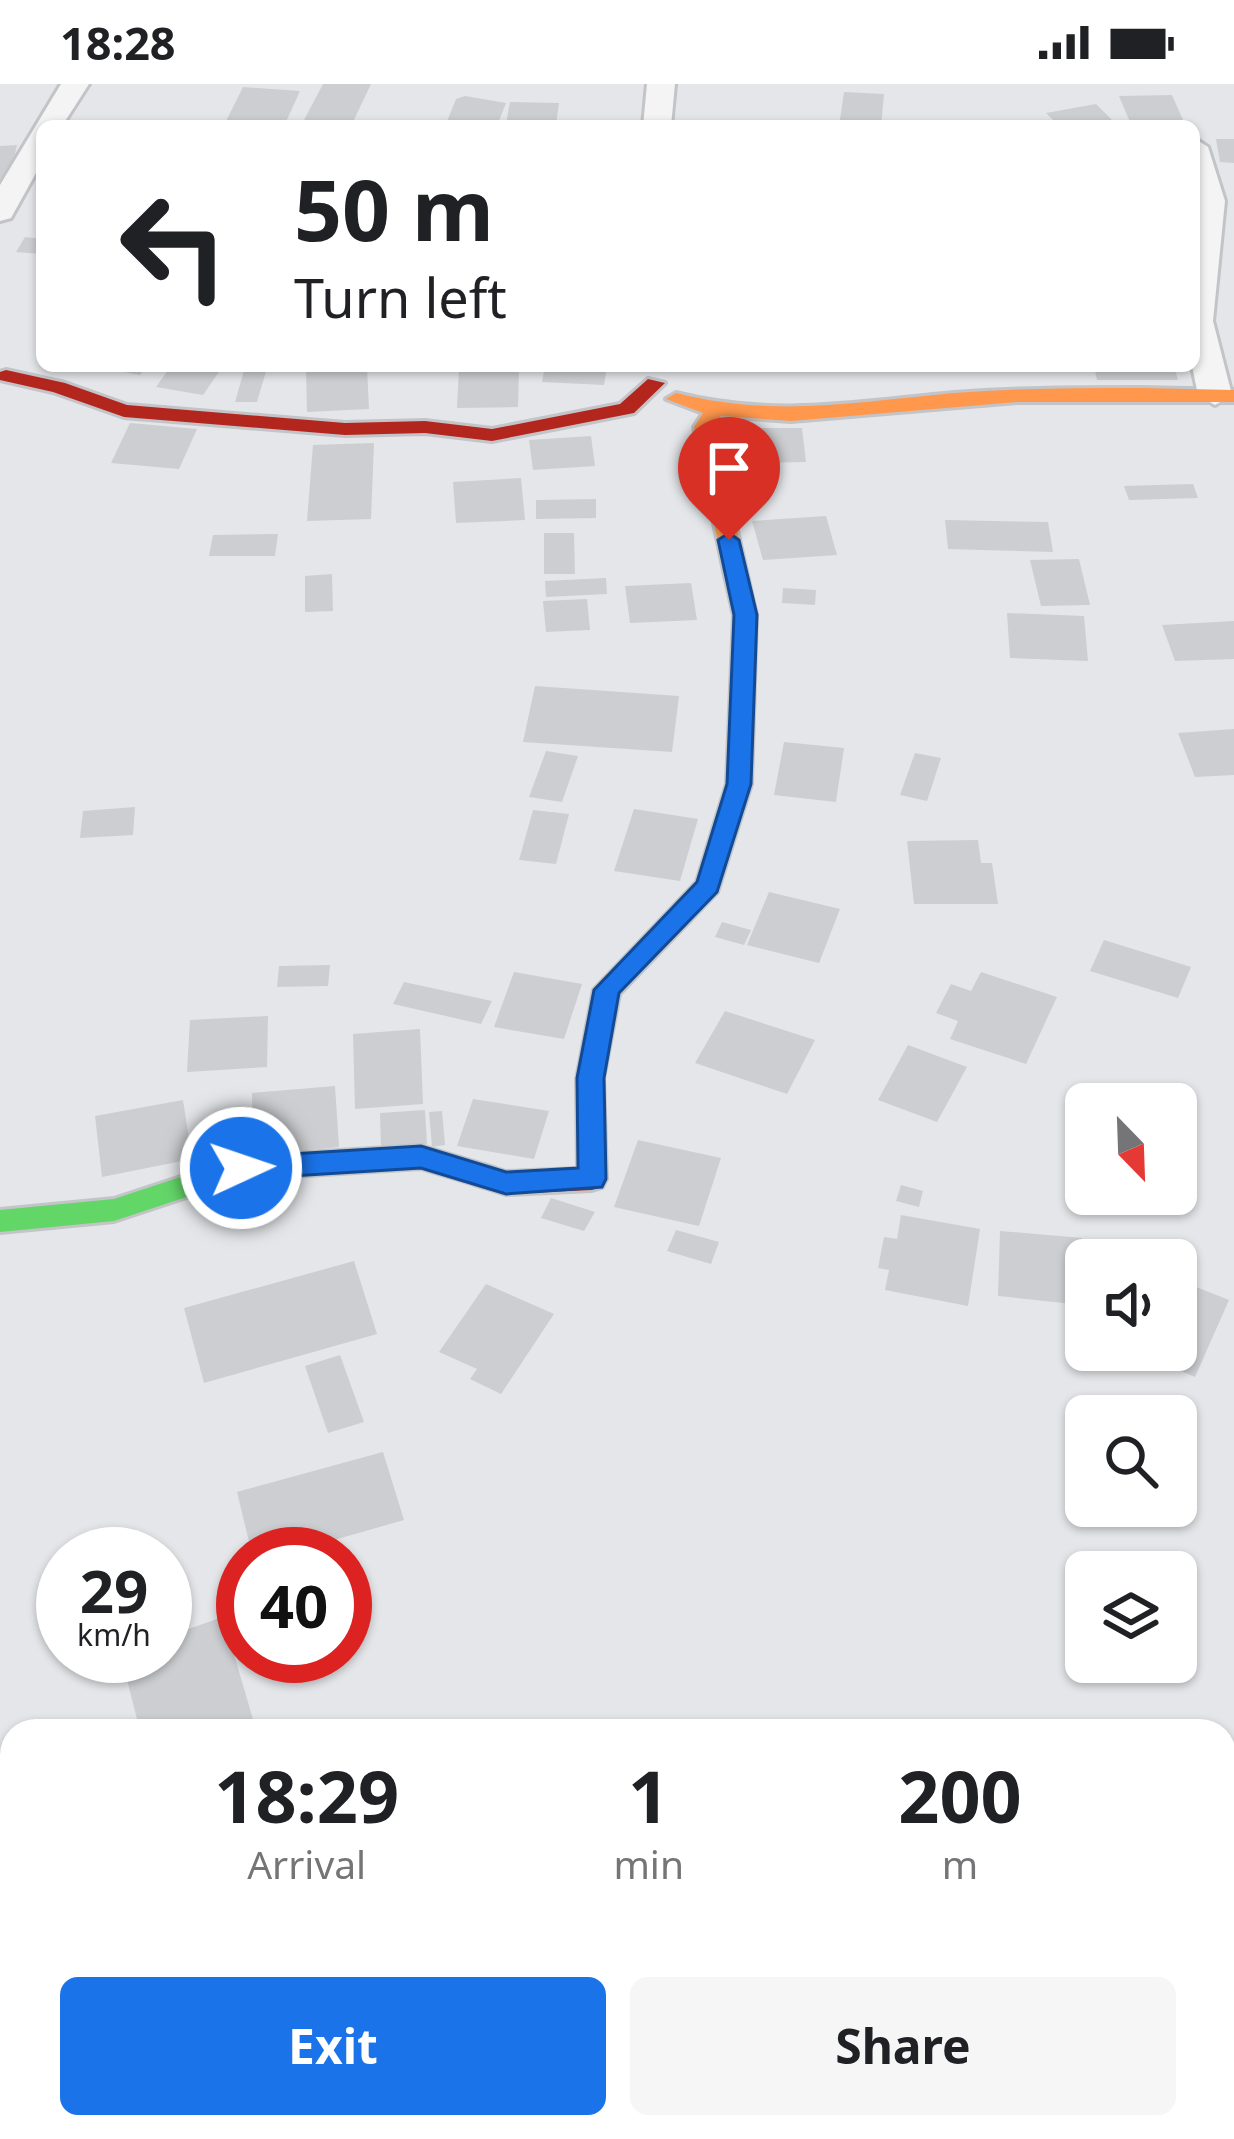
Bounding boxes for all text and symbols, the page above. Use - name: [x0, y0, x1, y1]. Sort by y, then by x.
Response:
- text: 18:28: [60, 12, 176, 73]
- text: 50 m: [294, 151, 494, 266]
- icon: left: [96, 168, 252, 324]
- text: Turn left: [294, 260, 507, 334]
- pin: [678, 417, 780, 540]
- icon: arrive: [696, 435, 762, 501]
- north arrow: [1065, 1083, 1197, 1215]
- map controls: [1065, 1083, 1197, 1683]
- position arrow: [178, 1105, 304, 1231]
- button: sound: [1065, 1239, 1197, 1371]
- button: search: [1065, 1395, 1197, 1527]
- speed limit sign: 40: [216, 1527, 372, 1683]
- text: 29: [80, 1549, 148, 1631]
- button: layers: [1065, 1551, 1197, 1683]
- text: km/h: [77, 1614, 151, 1655]
- text: 18:29: [214, 1746, 399, 1844]
- text: 1: [628, 1746, 669, 1844]
- text: 200: [898, 1746, 1022, 1844]
- text: Arrival: [247, 1837, 366, 1890]
- text: min: [613, 1837, 684, 1890]
- text: m: [942, 1837, 978, 1890]
- button: Exit: [60, 1977, 606, 2115]
- button: Share: [630, 1977, 1176, 2115]

